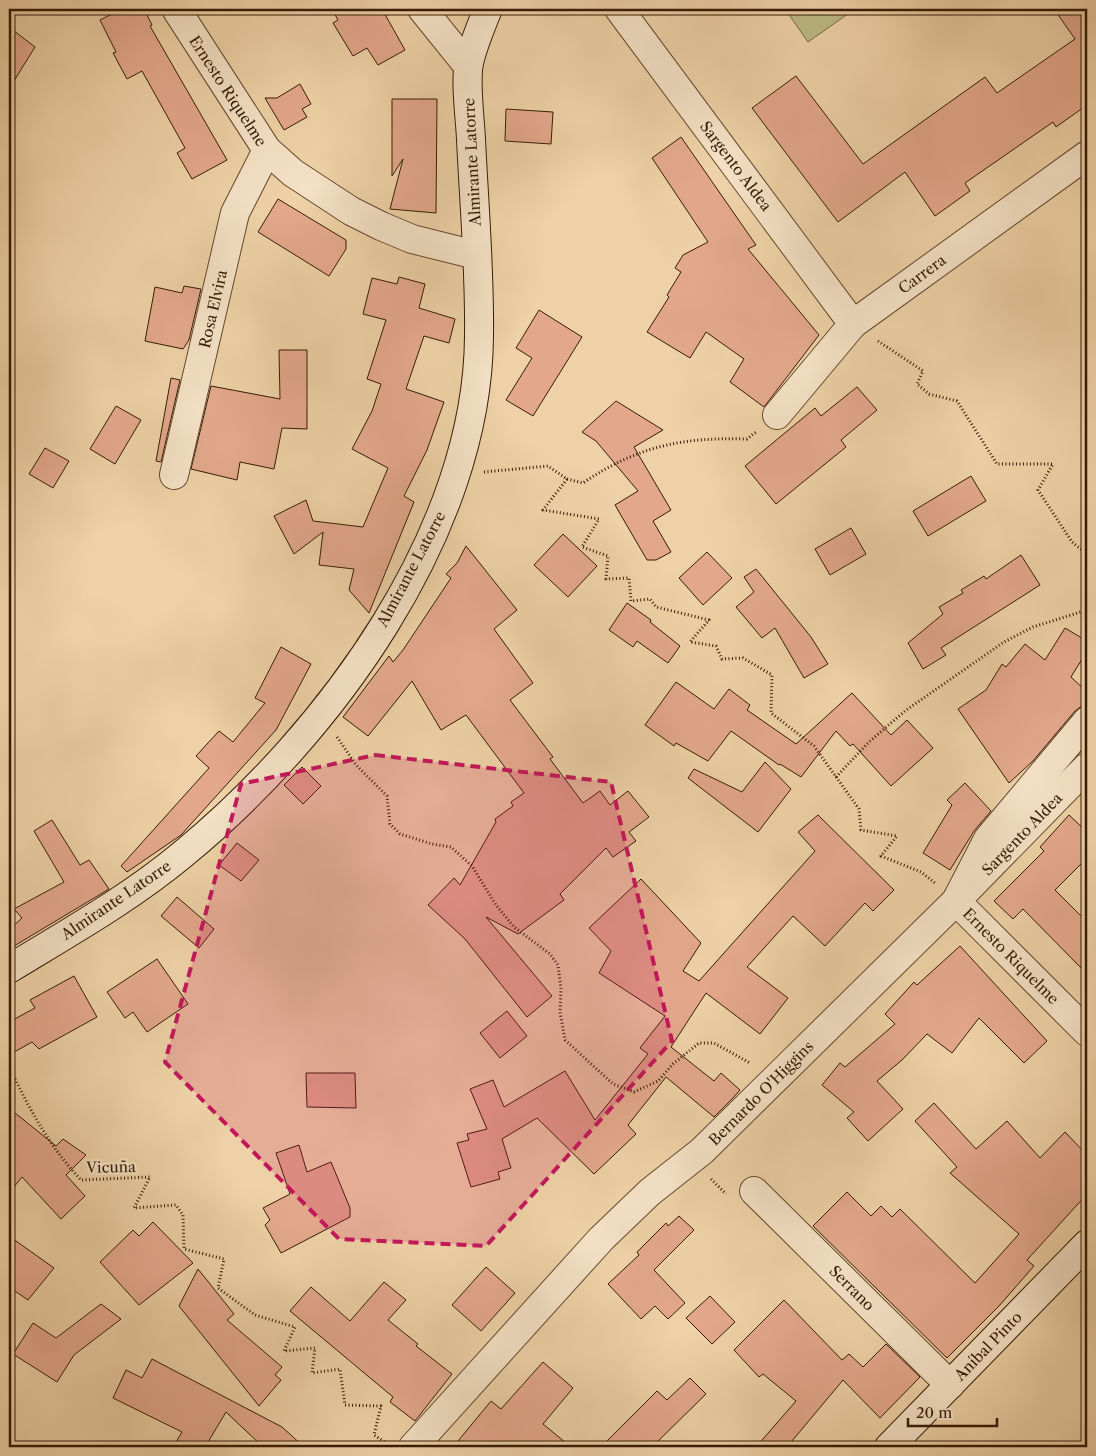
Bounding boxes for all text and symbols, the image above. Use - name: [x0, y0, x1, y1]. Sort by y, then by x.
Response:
- street label: Ernesto Riquelme: [185, 32, 271, 150]
- street label: Almirante Latorre: [459, 97, 485, 228]
- street label: Sargento Aldea: [696, 117, 776, 215]
- street label: Carrera: [894, 250, 950, 298]
- street label: Rosa Elvira: [195, 268, 231, 350]
- street label: Almirante Latorre: [372, 508, 450, 631]
- street label: Sargento Aldea: [978, 789, 1066, 879]
- street label: Almirante Latorre: [57, 856, 175, 944]
- street label: Ernesto Riquelme: [959, 904, 1063, 1008]
- street label: Bernardo O'Higgins: [705, 1037, 817, 1149]
- street label: Vicuña: [85, 1157, 136, 1177]
- street label: Serrano: [825, 1261, 879, 1315]
- street label: Aníbal Pinto: [950, 1307, 1026, 1385]
- scale bar: [908, 1396, 997, 1428]
- text: 20 m: [916, 1403, 952, 1422]

